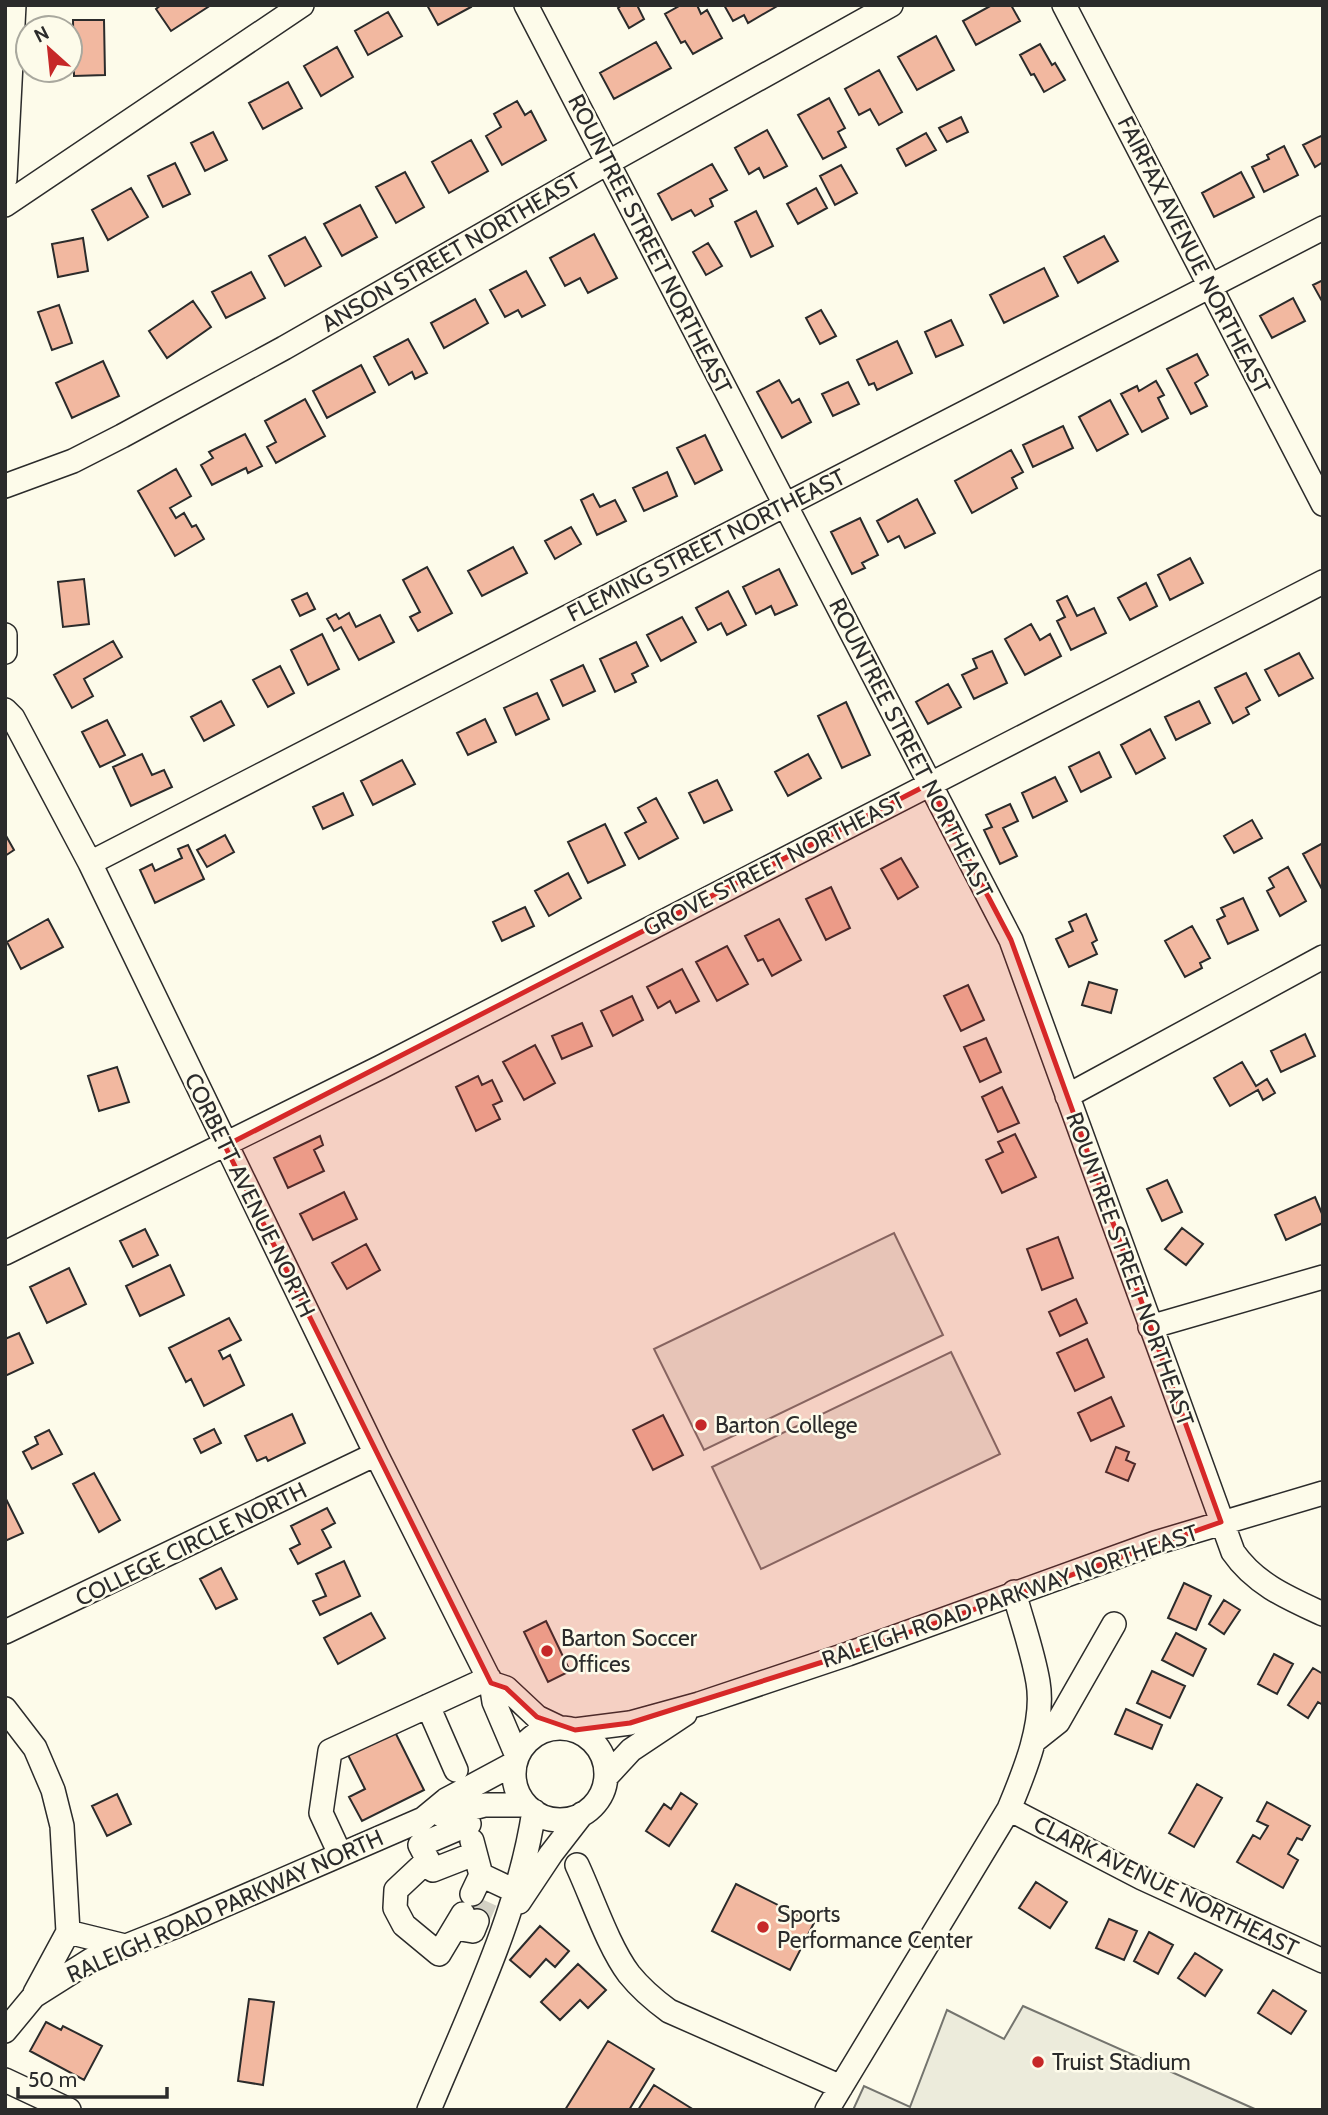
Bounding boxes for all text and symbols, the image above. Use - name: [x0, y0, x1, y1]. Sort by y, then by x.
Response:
- north arrow: [14, 14, 84, 84]
- text: N: [30, 21, 53, 48]
- street label: ROUNTREE STREET NORTHEAST: [562, 90, 738, 398]
- street label: FAIRFAX AVENUE NORTHEAST: [1112, 112, 1276, 398]
- street label: ANSON STREET NORTHEAST: [317, 166, 585, 338]
- street label: FLEMING STREET NORTHEAST: [562, 462, 850, 628]
- street label: ROUNTREE STREET NORTHEAST: [823, 594, 999, 902]
- street label: GROVE STREET NORTHEAST: [639, 786, 909, 942]
- street label: CORBETT AVENUE NORTH: [179, 1068, 321, 1322]
- street label: ROUNTREE STREET NORTHEAST: [1060, 1108, 1200, 1430]
- place label: Barton College: [715, 1411, 858, 1439]
- marker: Barton College: [693, 1417, 709, 1433]
- street label: COLLEGE CIRCLE NORTH: [71, 1476, 311, 1612]
- street label: RALEIGH ROAD PARKWAY NORTHEAST: [818, 1518, 1202, 1674]
- place label: Barton Soccer Offices: [561, 1624, 698, 1678]
- marker: Barton Soccer Offices: [539, 1643, 555, 1659]
- street label: CLARK AVENUE NORTHEAST: [1029, 1810, 1303, 1962]
- street label: RALEIGH ROAD PARKWAY NORTH: [62, 1823, 388, 1989]
- place label: Sports Performance Center: [777, 1900, 973, 1954]
- marker: Sports Performance Center: [755, 1919, 771, 1935]
- place label: Truist Stadium: [1052, 2048, 1191, 2076]
- marker: Truist Stadium: [1030, 2054, 1046, 2070]
- scale bar: [18, 2056, 166, 2100]
- text: 50 m: [28, 2067, 77, 2092]

